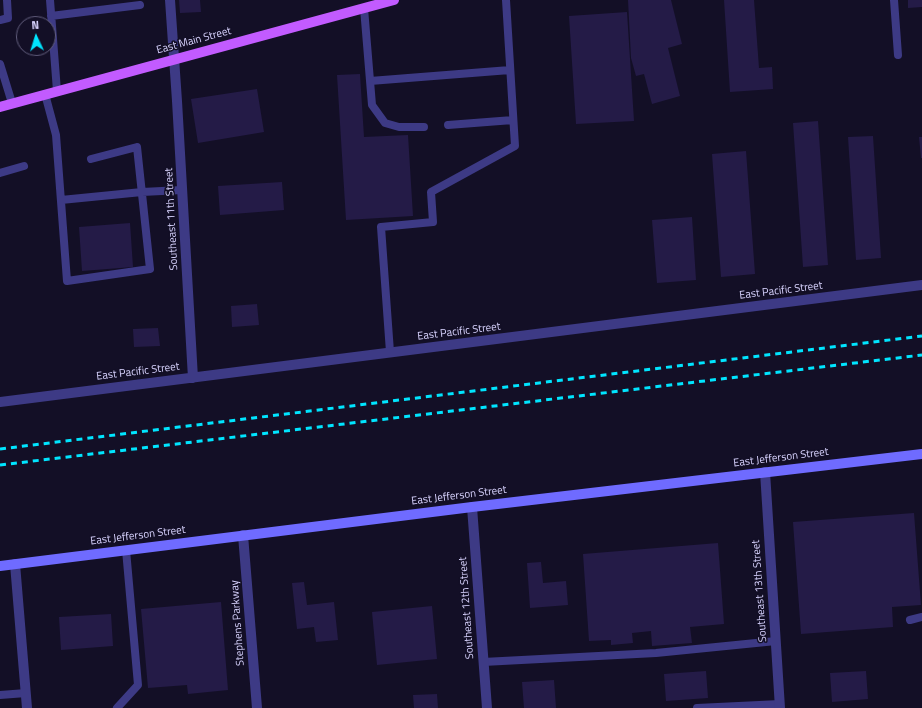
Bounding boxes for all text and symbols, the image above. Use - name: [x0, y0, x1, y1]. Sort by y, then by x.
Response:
- north arrow: [16, 16, 56, 56]
- text: N: [31, 17, 40, 33]
- street label: East Main Street: [155, 25, 233, 57]
- street label: Southeast 11th Street: [163, 167, 181, 271]
- street label: East Pacific Street: [739, 279, 823, 303]
- street label: East Pacific Street: [417, 320, 501, 344]
- street label: East Pacific Street: [96, 360, 180, 384]
- street label: East Jefferson Street: [733, 446, 829, 470]
- street label: East Jefferson Street: [411, 484, 507, 508]
- street label: East Jefferson Street: [90, 524, 186, 548]
- street label: Southeast 13th Street: [750, 539, 770, 643]
- street label: Southeast 12th Street: [457, 556, 477, 660]
- street label: Stephens Parkway: [228, 580, 248, 666]

